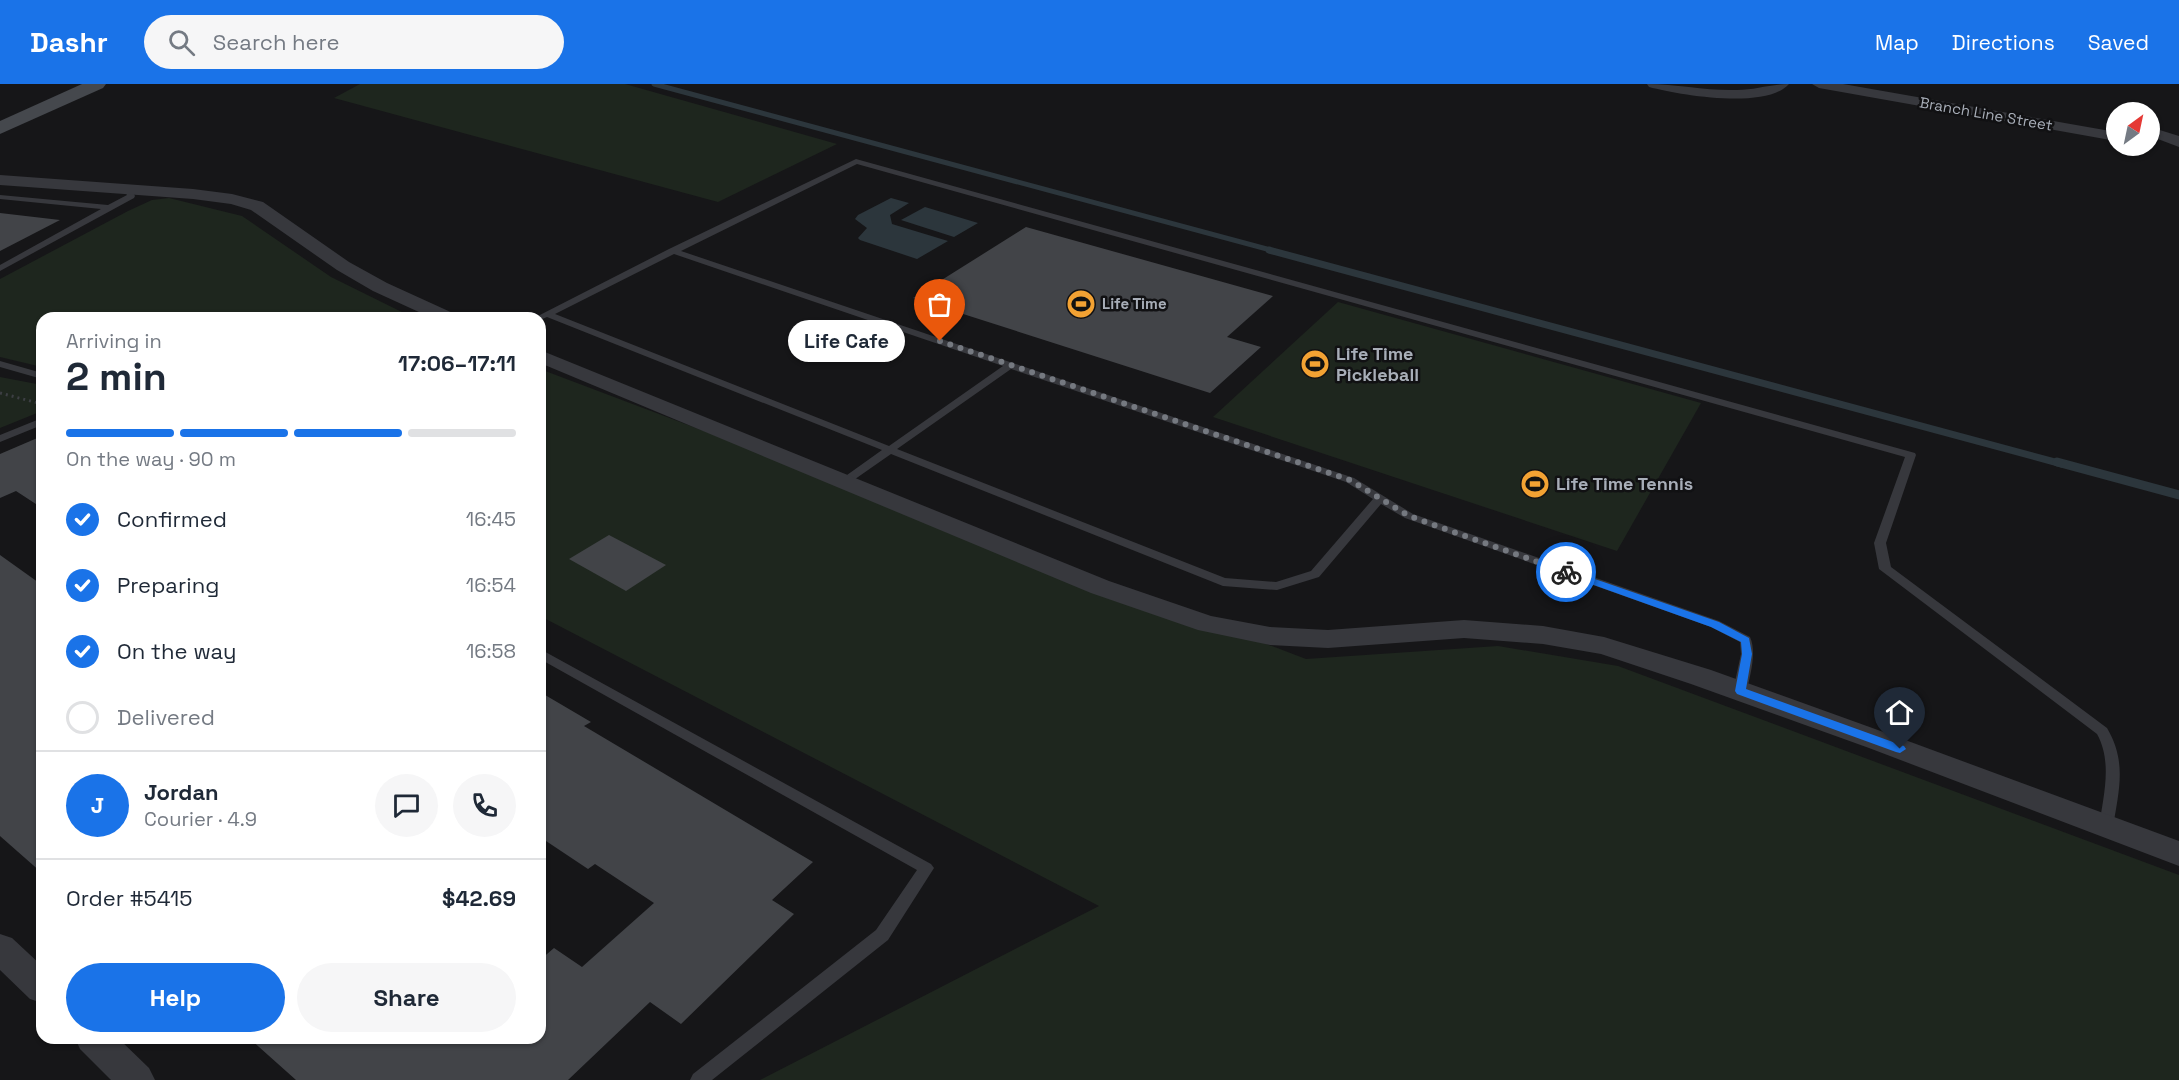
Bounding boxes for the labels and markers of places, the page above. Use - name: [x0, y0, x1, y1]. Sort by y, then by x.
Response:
- pin: [914, 279, 965, 341]
- sports icon: Life Time: [1065, 288, 1097, 320]
- place label: Life Time: [1102, 294, 1167, 313]
- callout: Life Cafe: [787, 320, 904, 362]
- place label: Life Time Pickleball: [1336, 342, 1419, 386]
- sports icon: Life Time Pickleball: [1299, 348, 1331, 380]
- sports icon: Life Time Tennis: [1519, 468, 1551, 500]
- place label: Life Time Tennis: [1556, 472, 1693, 495]
- pin: [1874, 687, 1925, 749]

